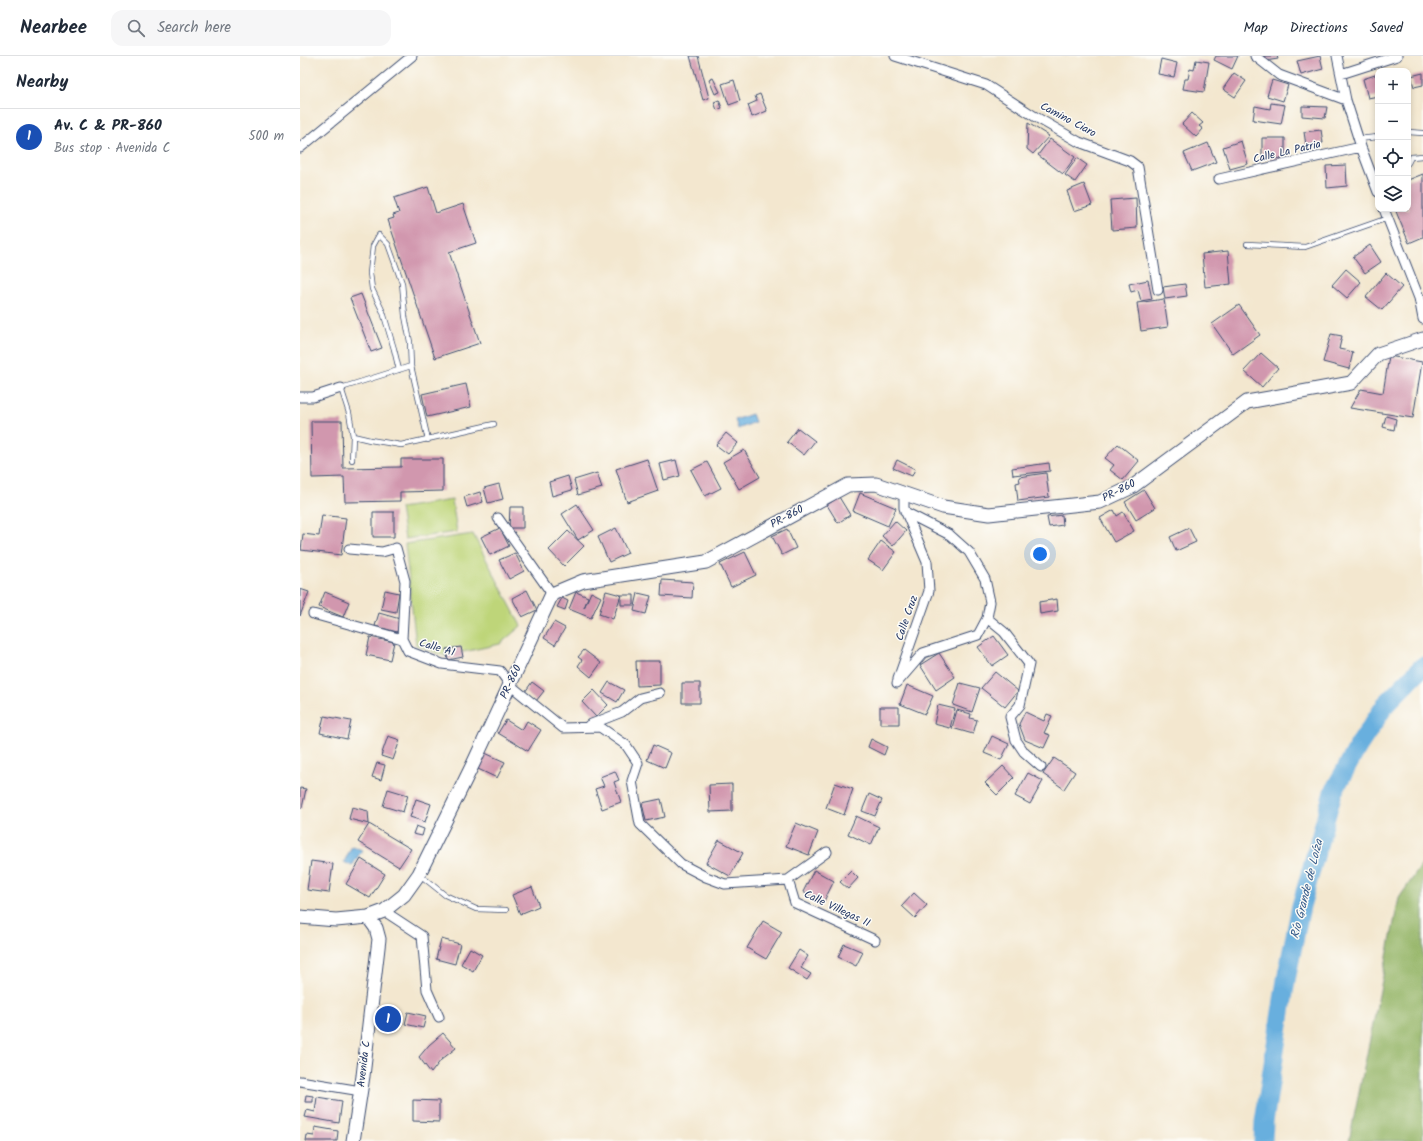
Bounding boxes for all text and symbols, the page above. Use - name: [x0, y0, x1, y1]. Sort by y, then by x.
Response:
- search box: [111, 10, 391, 46]
- text: Nearbee: [20, 13, 87, 43]
- text: Search here: [157, 16, 231, 40]
- icon: search: [125, 17, 147, 39]
- text: Map: [1243, 17, 1268, 39]
- text: Directions: [1290, 17, 1348, 39]
- text: Saved: [1370, 17, 1403, 39]
- map controls: [1375, 68, 1411, 212]
- button: +: [1375, 68, 1411, 104]
- text: Nearby: [16, 69, 68, 96]
- street label: Camino Ciaro: [1037, 98, 1099, 142]
- button: −: [1375, 104, 1411, 140]
- text: Av. C & PR-860: [54, 114, 162, 138]
- text: 1: [27, 126, 31, 147]
- text: 500 m: [248, 126, 284, 147]
- street label: Calle La Patria: [1251, 135, 1323, 169]
- text: Bus stop · Avenida C: [54, 138, 170, 159]
- button: locate: [1375, 140, 1411, 176]
- button: layers: [1375, 176, 1411, 212]
- street label: PR-860: [1099, 475, 1139, 507]
- street label: PR-860: [767, 500, 807, 533]
- your location: [1030, 544, 1050, 564]
- street label: Calle Cruz: [891, 593, 923, 643]
- street label: Calle A1: [417, 634, 457, 662]
- street label: PR-860: [495, 662, 527, 702]
- water label: Río Grande de Loíza: [1285, 836, 1329, 941]
- street label: Calle Villegas II: [801, 886, 873, 932]
- pin: 1: [375, 1004, 401, 1034]
- street label: Avenida C: [352, 1039, 376, 1088]

